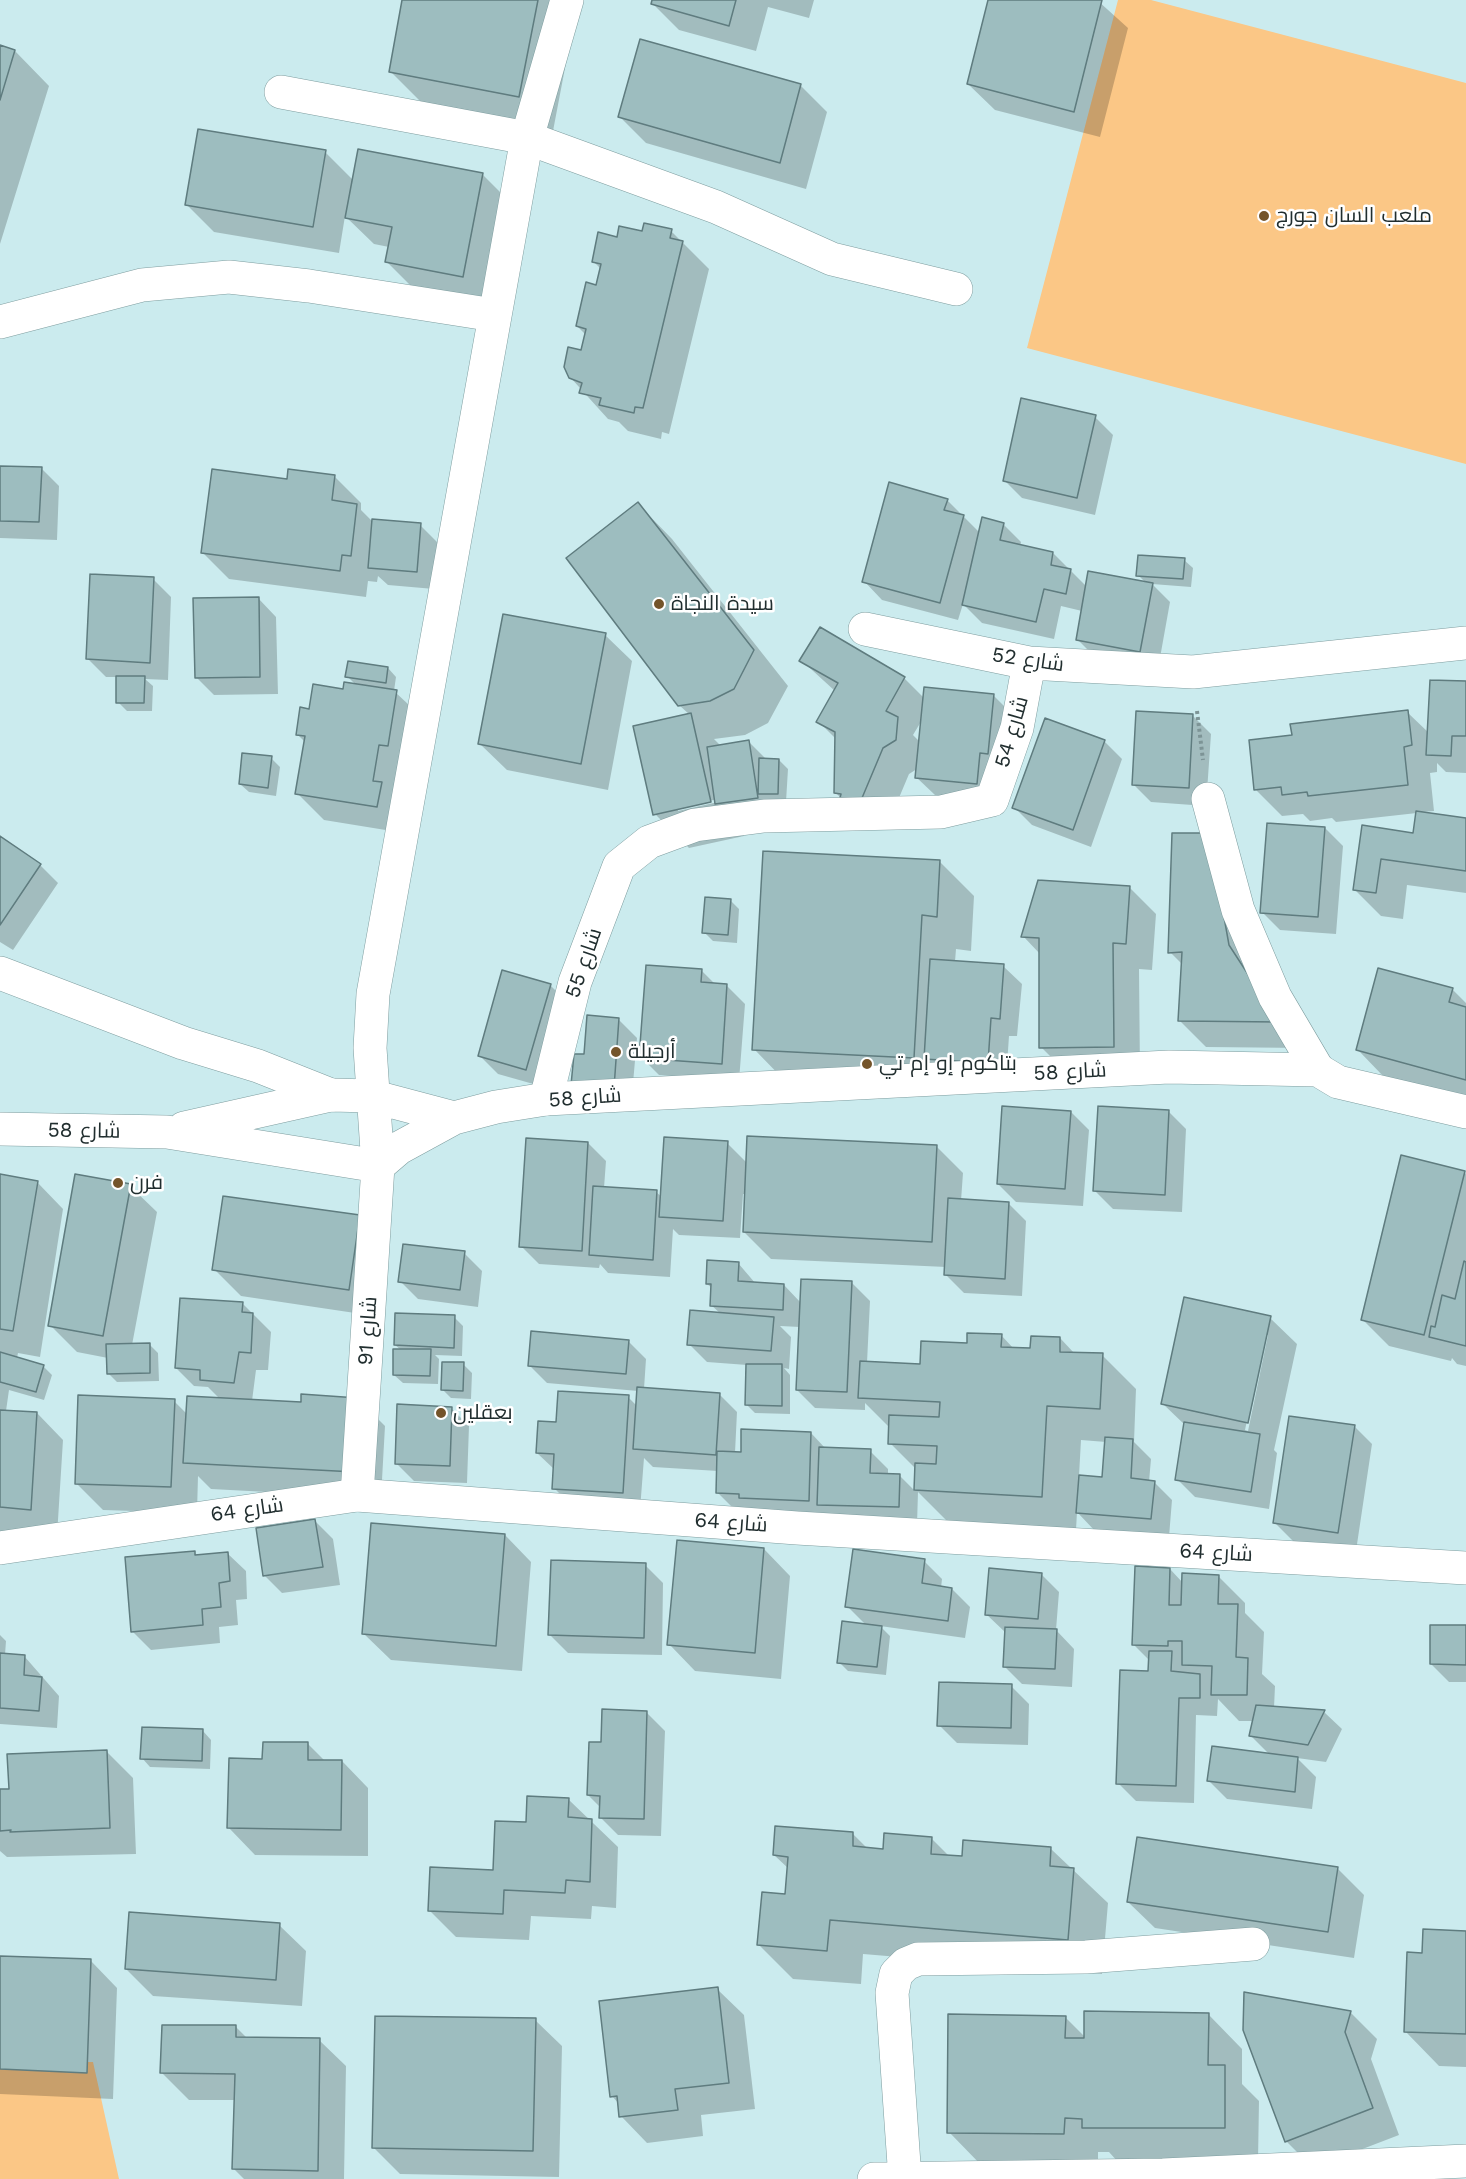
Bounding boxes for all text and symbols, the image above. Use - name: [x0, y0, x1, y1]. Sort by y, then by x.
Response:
- place label: ملعب السان جورج: [1276, 203, 1432, 229]
- marker: ملعب السان جورج: [1257, 209, 1271, 223]
- place label: سيدة النجاة: [671, 591, 774, 617]
- marker: سيدة النجاة: [652, 597, 666, 611]
- street label: شارع 52: [990, 642, 1066, 678]
- street label: شارع 54: [990, 693, 1034, 771]
- street label: شارع 55: [560, 925, 608, 1001]
- place label: أرجيلة: [628, 1039, 676, 1065]
- marker: أرجيلة: [609, 1045, 623, 1059]
- place label: بتاكوم إو إم تي: [879, 1051, 1017, 1077]
- marker: بتاكوم إو إم تي: [860, 1057, 874, 1071]
- street label: شارع 58: [1033, 1058, 1107, 1086]
- street label: شارع 58: [548, 1083, 622, 1113]
- street label: شارع 58: [47, 1118, 121, 1144]
- place label: فرن: [130, 1170, 163, 1196]
- marker: فرن: [111, 1176, 125, 1190]
- street label: شارع 91: [353, 1296, 383, 1366]
- place label: بعقلين: [453, 1400, 513, 1426]
- marker: بعقلين: [434, 1406, 448, 1420]
- street label: شارع 64: [209, 1492, 285, 1528]
- street label: شارع 64: [693, 1508, 769, 1538]
- street label: شارع 64: [1179, 1538, 1253, 1568]

